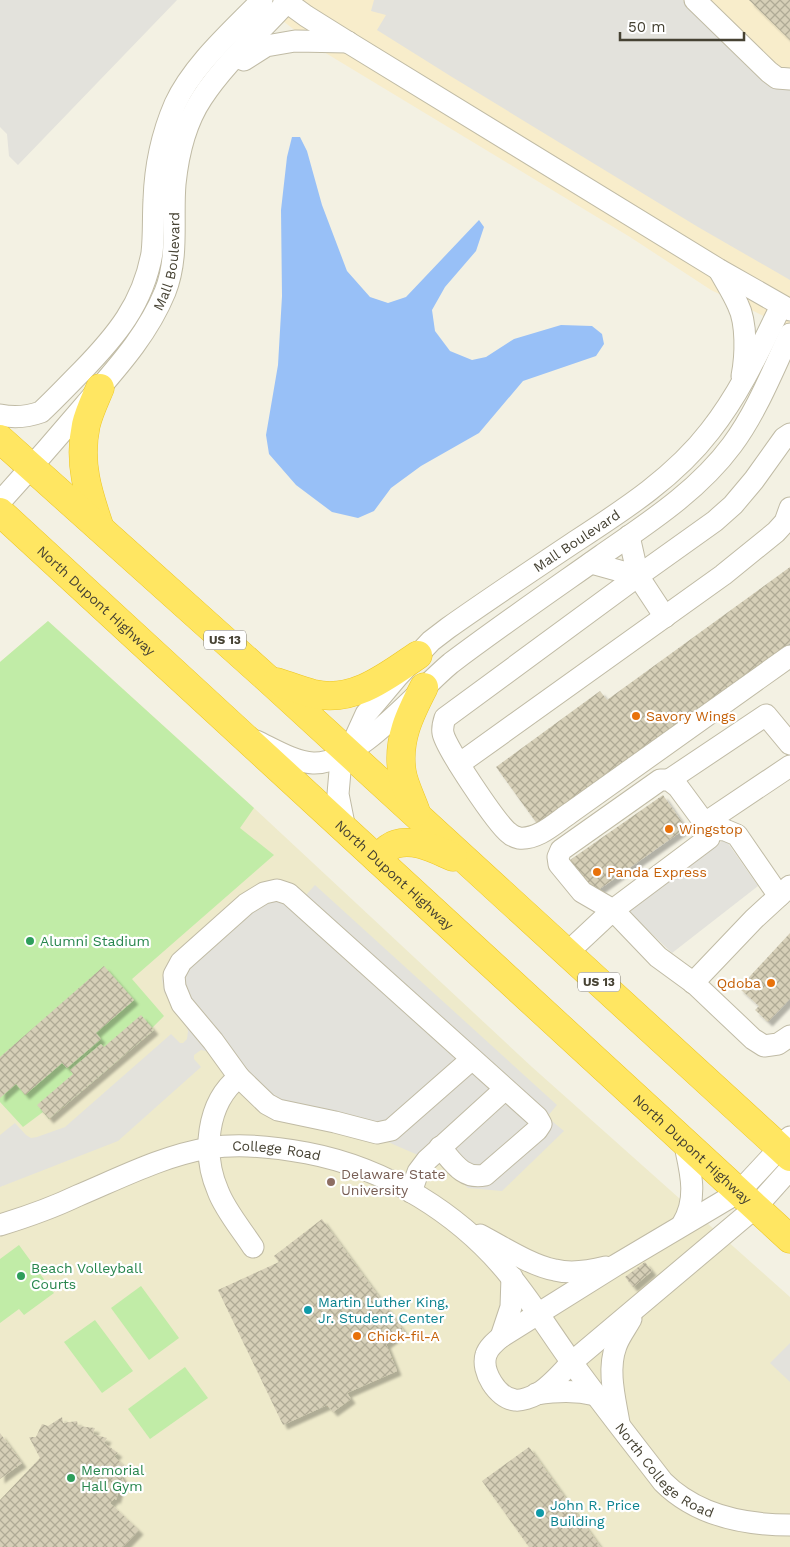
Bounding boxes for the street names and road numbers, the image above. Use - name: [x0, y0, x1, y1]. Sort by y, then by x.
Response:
- street label: Mall Boulevard: [150, 212, 182, 313]
- street label: Mall Boulevard: [530, 506, 623, 575]
- street label: North Dupont Highway: [34, 542, 159, 660]
- road number: US 13: [204, 630, 246, 650]
- street label: North Dupont Highway: [332, 817, 457, 934]
- road number: US 13: [578, 972, 620, 992]
- street label: North Dupont Highway: [630, 1091, 755, 1208]
- street label: College Road: [232, 1138, 322, 1164]
- street label: North College Road: [612, 1420, 716, 1521]

